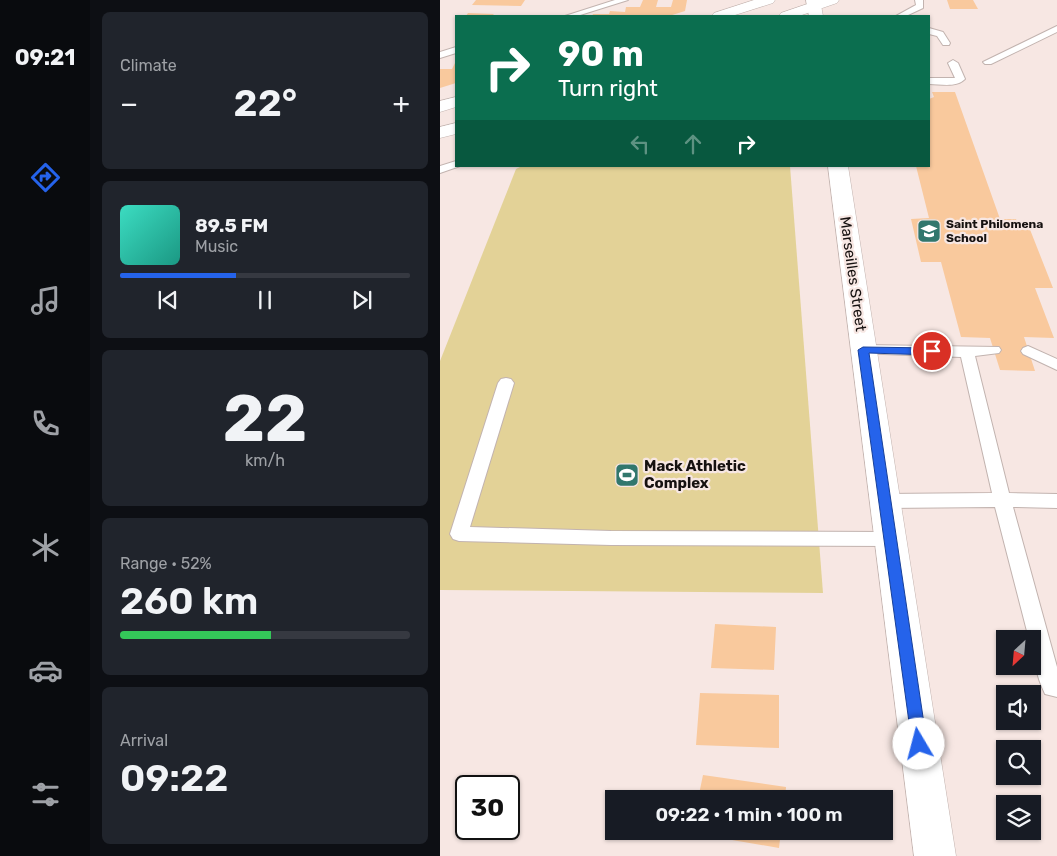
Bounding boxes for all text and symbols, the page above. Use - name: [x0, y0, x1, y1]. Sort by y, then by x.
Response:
- text: 90 m: [558, 33, 644, 75]
- icon: right: [475, 35, 540, 100]
- text: 09:21: [15, 44, 75, 71]
- text: Climate: [120, 56, 177, 75]
- text: Turn right: [558, 75, 658, 102]
- text: 22°: [234, 80, 297, 126]
- text: −: [120, 87, 138, 120]
- text: +: [393, 87, 410, 120]
- icon: left: [626, 130, 654, 158]
- icon: ahead: [679, 130, 707, 158]
- icon: right: [732, 130, 760, 158]
- icon: directions: [28, 160, 63, 195]
- text: 89.5 FM: [195, 214, 268, 237]
- street label: Marseilles Street: [836, 215, 870, 333]
- place label: Saint Philomena School: [946, 217, 1043, 245]
- school or university icon: Saint Philomena School: [916, 218, 942, 244]
- text: Music: [195, 237, 238, 256]
- icon: music: [28, 283, 63, 318]
- icon: previous: [154, 286, 182, 314]
- icon: pause: [251, 286, 279, 314]
- icon: next: [348, 286, 376, 314]
- pin: [911, 330, 953, 372]
- icon: arrive: [918, 337, 946, 365]
- text: 22: [223, 380, 307, 457]
- icon: phone: [28, 406, 63, 441]
- text: km/h: [245, 451, 285, 470]
- place label: Mack Athletic Complex: [644, 457, 746, 492]
- sports icon: Mack Athletic Complex: [614, 462, 640, 488]
- icon: climate: [28, 530, 63, 565]
- text: Range · 52%: [120, 554, 212, 573]
- text: 260 km: [120, 578, 258, 624]
- north arrow: [996, 630, 1041, 675]
- map controls: [996, 630, 1041, 840]
- icon: car: [28, 653, 63, 688]
- button: sound: [996, 685, 1041, 730]
- position arrow: [892, 717, 944, 769]
- text: Arrival: [120, 731, 168, 750]
- button: search: [996, 740, 1041, 785]
- text: 09:22: [120, 755, 228, 801]
- speed limit sign: 30: [455, 775, 520, 840]
- icon: filters: [28, 777, 63, 812]
- button: layers: [996, 795, 1041, 840]
- text: 09:22 · 1 min · 100 m: [655, 803, 843, 826]

